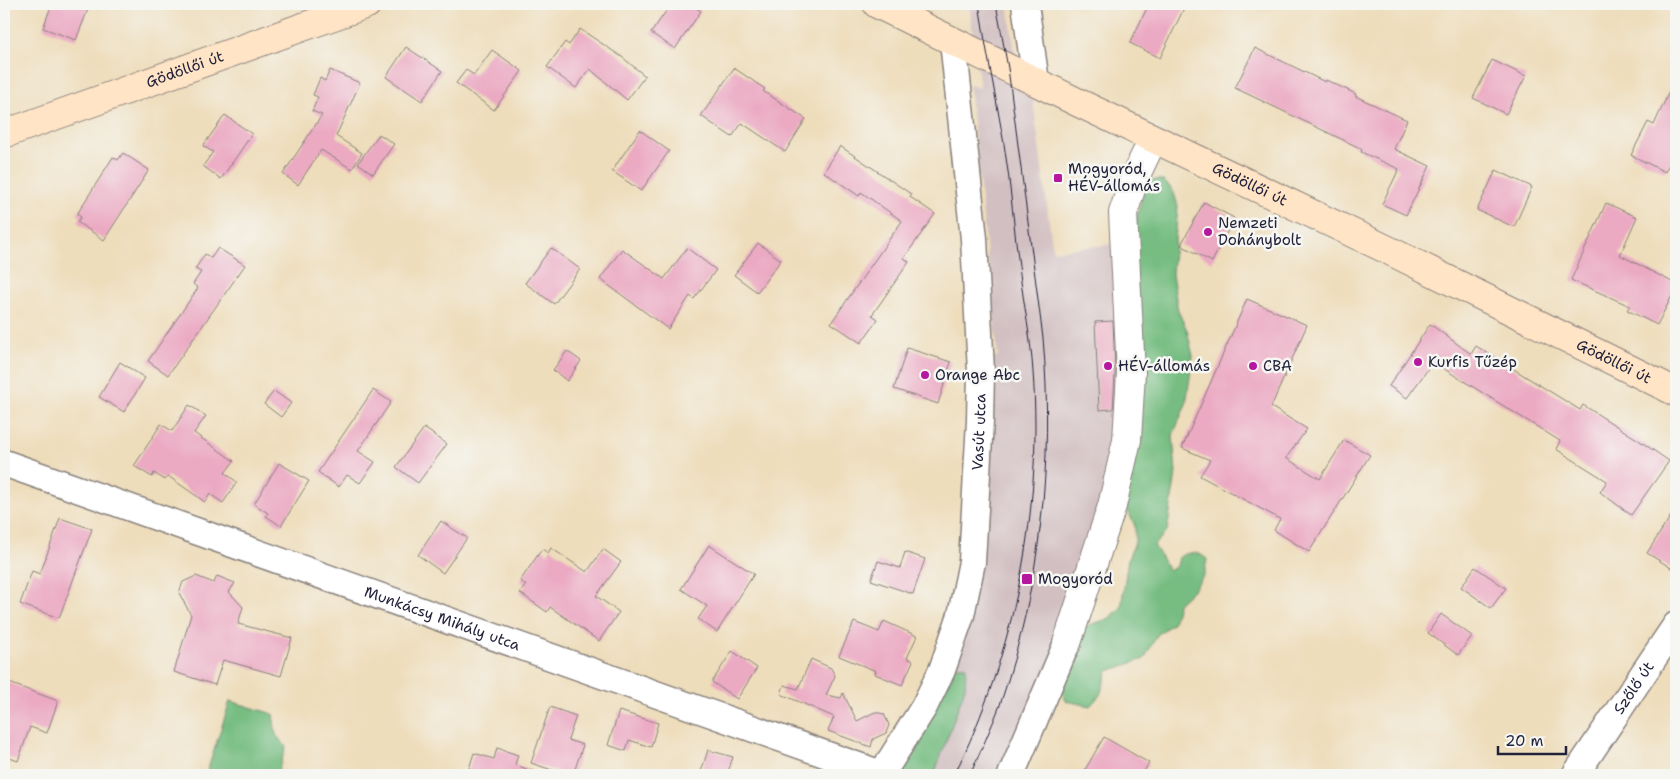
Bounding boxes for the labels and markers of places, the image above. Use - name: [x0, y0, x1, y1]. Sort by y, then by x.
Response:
- place label: Mogyoród, HÉV-állomás: [1068, 159, 1160, 196]
- marker: Mogyoród, HÉV-állomás: [1052, 172, 1064, 184]
- place label: Nemzeti Dohánybolt: [1218, 213, 1302, 250]
- marker: Nemzeti Dohánybolt: [1202, 226, 1214, 238]
- place label: Kurfis Tűzép: [1428, 352, 1517, 372]
- place label: HÉV-állomás: [1118, 355, 1210, 376]
- place label: CBA: [1263, 356, 1292, 376]
- marker: Kurfis Tűzép: [1412, 356, 1424, 368]
- marker: HÉV-állomás: [1102, 360, 1114, 372]
- marker: CBA: [1247, 360, 1259, 372]
- place label: Orange Abc: [935, 365, 1020, 385]
- marker: Orange Abc: [919, 369, 931, 381]
- place label: Mogyoród: [1038, 569, 1113, 589]
- marker: Mogyoród: [1020, 572, 1034, 586]

